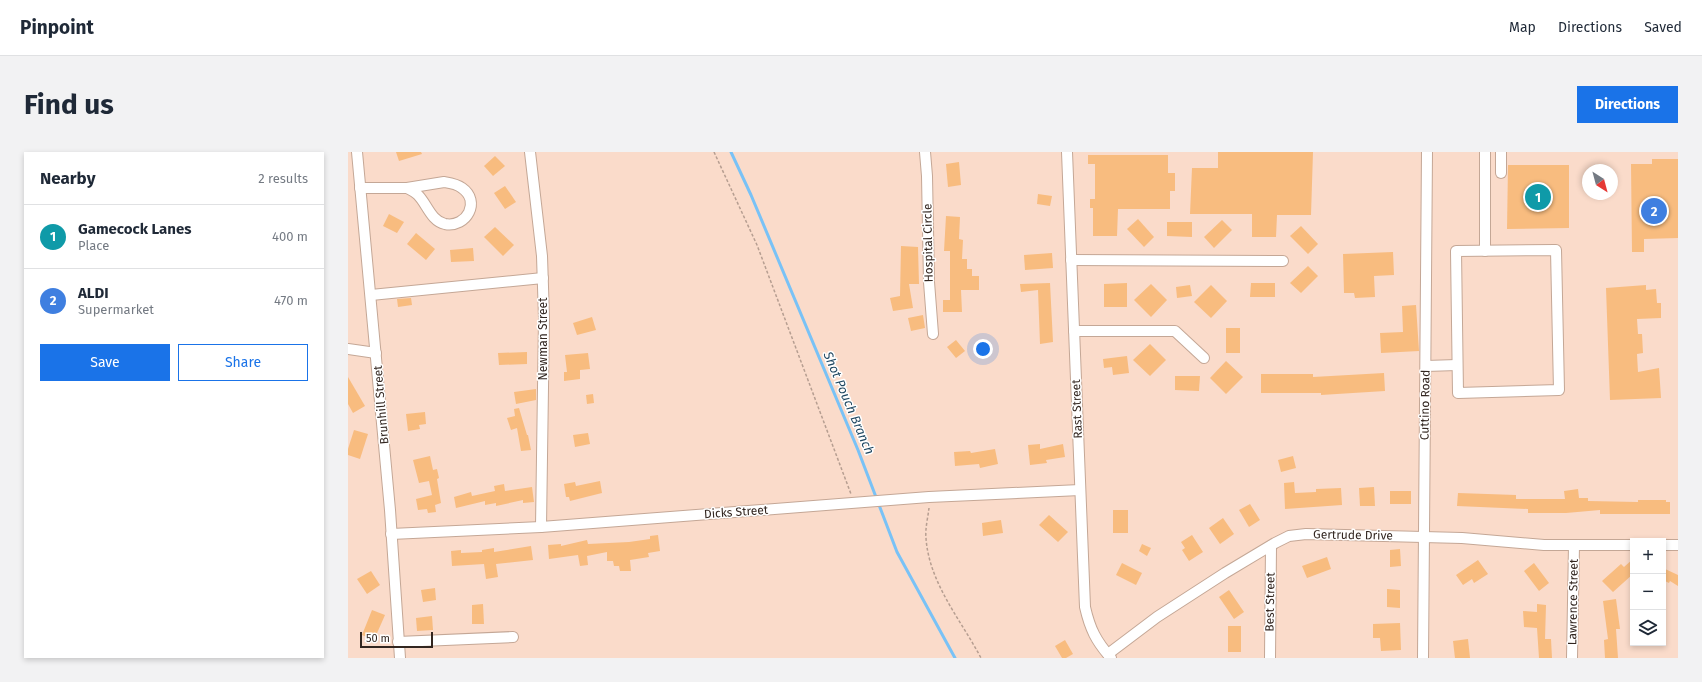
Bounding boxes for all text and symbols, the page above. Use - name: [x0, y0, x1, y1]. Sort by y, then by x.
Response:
- text: Pinpoint: [20, 16, 94, 39]
- text: Map: [1509, 19, 1536, 36]
- text: Directions: [1558, 19, 1622, 36]
- text: Saved: [1644, 19, 1682, 36]
- button: Directions: [1577, 86, 1678, 123]
- text: Find us: [24, 88, 114, 121]
- north arrow: [1582, 164, 1618, 200]
- text: Nearby: [40, 168, 95, 189]
- text: 2 results: [258, 171, 308, 186]
- pin: 1: [1525, 182, 1551, 212]
- pin: 2: [1641, 196, 1667, 226]
- street label: Hospital Circle: [920, 204, 936, 282]
- text: Gamecock Lanes: [78, 220, 191, 238]
- text: 1: [50, 229, 56, 244]
- text: 400 m: [272, 229, 308, 244]
- text: Place: [78, 238, 109, 253]
- text: ALDI: [78, 284, 109, 302]
- text: 2: [50, 293, 56, 308]
- text: 470 m: [274, 293, 308, 308]
- street label: Newman Street: [536, 297, 550, 380]
- text: Supermarket: [78, 302, 154, 317]
- your location: [973, 339, 993, 359]
- button: Save: [40, 344, 170, 381]
- button: Share: [178, 344, 308, 381]
- water label: Shot Pouch Branch: [820, 348, 877, 457]
- street label: Brunhill Street: [371, 364, 391, 445]
- street label: Cuttino Road: [1417, 370, 1433, 440]
- street label: Rast Street: [1069, 379, 1085, 439]
- street label: Dicks Street: [703, 503, 769, 521]
- street label: Gertrude Drive: [1313, 527, 1393, 543]
- map controls: [1630, 538, 1666, 646]
- button: +: [1630, 538, 1666, 574]
- street label: Lawrence Street: [1565, 558, 1581, 645]
- street label: Best Street: [1262, 571, 1278, 632]
- button: −: [1630, 574, 1666, 610]
- button: layers: [1630, 610, 1666, 646]
- scale bar: [360, 630, 433, 649]
- text: 50 m: [366, 632, 390, 645]

